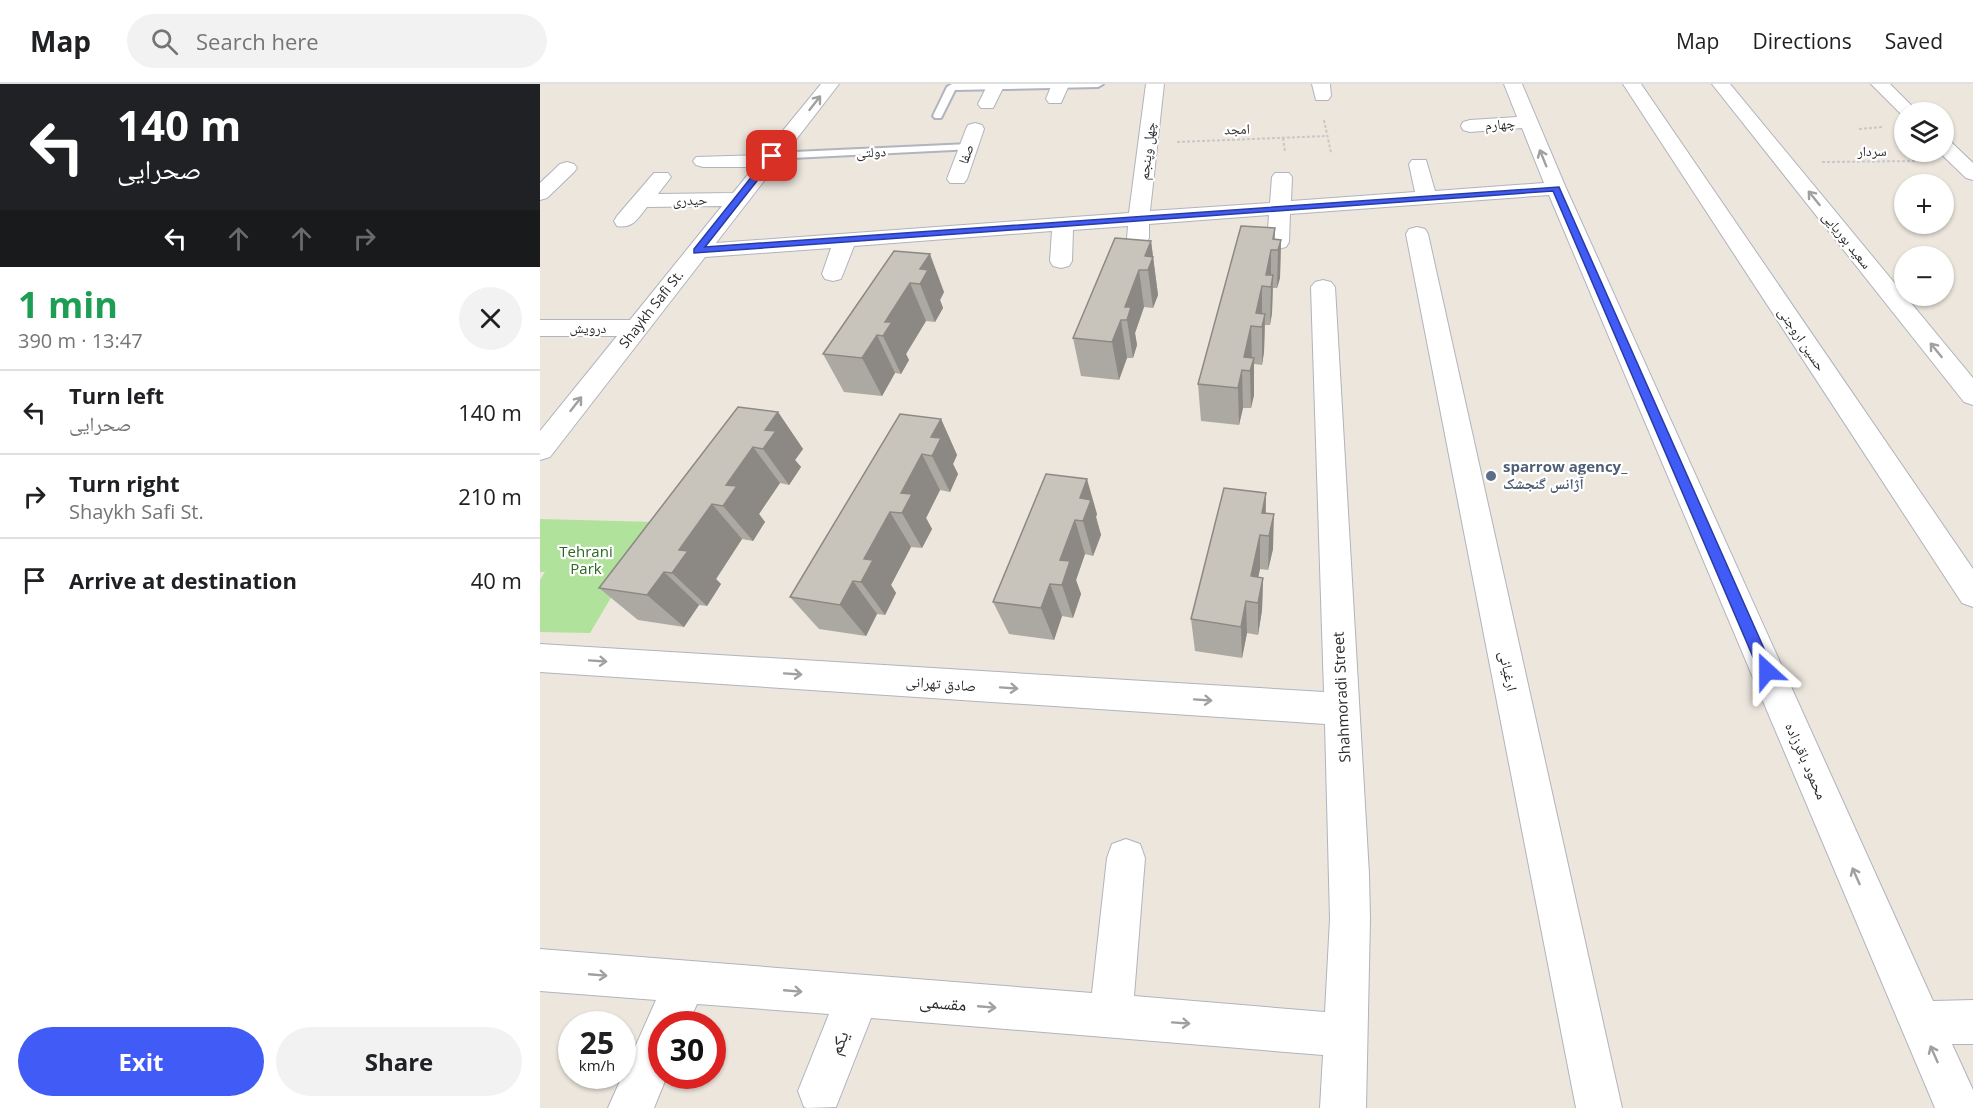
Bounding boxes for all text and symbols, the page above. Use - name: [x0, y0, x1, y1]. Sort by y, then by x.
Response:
- search box: [127, 14, 547, 68]
- text: Map: [30, 22, 91, 60]
- icon: search: [148, 25, 181, 58]
- text: Search here: [196, 26, 319, 56]
- text: Map: [1676, 27, 1719, 55]
- text: Directions: [1752, 27, 1852, 55]
- text: Saved: [1885, 27, 1943, 55]
- one-way arrow: [808, 95, 821, 111]
- text: 140 m: [117, 96, 241, 153]
- map controls: [1894, 102, 1954, 306]
- button: layers: [1894, 102, 1954, 162]
- icon: left: [18, 108, 96, 186]
- street label: چهارم: [1484, 113, 1516, 135]
- street label: امجد: [1224, 119, 1250, 138]
- street label: چهل وپنجم: [1134, 121, 1160, 181]
- pin: [746, 130, 797, 181]
- icon: arrive: [755, 139, 788, 172]
- street label: دولتی: [856, 141, 887, 162]
- street label: صفا: [953, 141, 978, 166]
- street label: سردار: [1856, 141, 1887, 160]
- one-way arrow: [1537, 149, 1548, 168]
- text: صحرایی: [117, 150, 201, 187]
- button: +: [1894, 174, 1954, 234]
- street label: حیدری: [672, 189, 708, 210]
- one-way arrow: [1807, 190, 1820, 206]
- street label: سعید بوریایی: [1818, 207, 1876, 272]
- icon: left: [159, 222, 192, 255]
- icon: ahead: [222, 222, 255, 255]
- icon: ahead: [285, 222, 318, 255]
- icon: right: [348, 222, 381, 255]
- button: −: [1894, 246, 1954, 306]
- street label: Shaykh Safi St.: [614, 266, 687, 352]
- text: 1 min: [18, 280, 118, 329]
- button: close: [459, 287, 522, 350]
- street label: حسین اروجنی: [1774, 303, 1831, 374]
- street label: درویش: [570, 318, 607, 337]
- text: 390 m · 13:47: [18, 327, 143, 354]
- one-way arrow: [1930, 342, 1943, 358]
- text: Turn left: [69, 380, 164, 410]
- icon: left: [18, 396, 51, 429]
- one-way arrow: [570, 396, 583, 412]
- text: 140 m: [458, 397, 522, 427]
- text: صحرایی: [69, 410, 131, 437]
- place label: sparrow agency_ آژانس گنجشک: [1503, 456, 1628, 493]
- text: Turn right: [69, 468, 180, 498]
- marker: sparrow agency_ آژانس گنجشک: [1484, 469, 1498, 483]
- icon: right: [18, 480, 51, 513]
- text: 210 m: [458, 481, 522, 511]
- text: Shaykh Safi St.: [69, 498, 204, 525]
- park label: Tehrani Park: [559, 541, 613, 578]
- icon: arrive: [18, 564, 51, 597]
- text: Arrive at destination: [69, 565, 297, 595]
- text: 40 m: [471, 565, 522, 595]
- street label: Shahmoradi Street: [1328, 631, 1354, 763]
- position arrow: [1735, 639, 1799, 703]
- street label: ارغیانی: [1494, 649, 1523, 693]
- one-way arrow: [588, 656, 608, 667]
- one-way arrow: [782, 669, 802, 680]
- street label: صادق تهرانی: [905, 671, 977, 696]
- one-way arrow: [998, 683, 1018, 694]
- one-way arrow: [1193, 695, 1213, 706]
- street label: محمود باقرزاده: [1781, 719, 1833, 802]
- one-way arrow: [1850, 867, 1861, 885]
- one-way arrow: [588, 970, 608, 981]
- one-way arrow: [782, 985, 802, 996]
- street label: مقسمی: [919, 988, 968, 1016]
- one-way arrow: [977, 1002, 996, 1013]
- speed limit sign: 30: [648, 1011, 726, 1089]
- one-way arrow: [1171, 1018, 1191, 1029]
- text: 25: [580, 1022, 614, 1063]
- button: Exit: [18, 1027, 264, 1096]
- button: Share: [276, 1027, 522, 1096]
- street label: یکم: [822, 1027, 855, 1059]
- one-way arrow: [1928, 1046, 1939, 1064]
- text: km/h: [579, 1055, 615, 1075]

